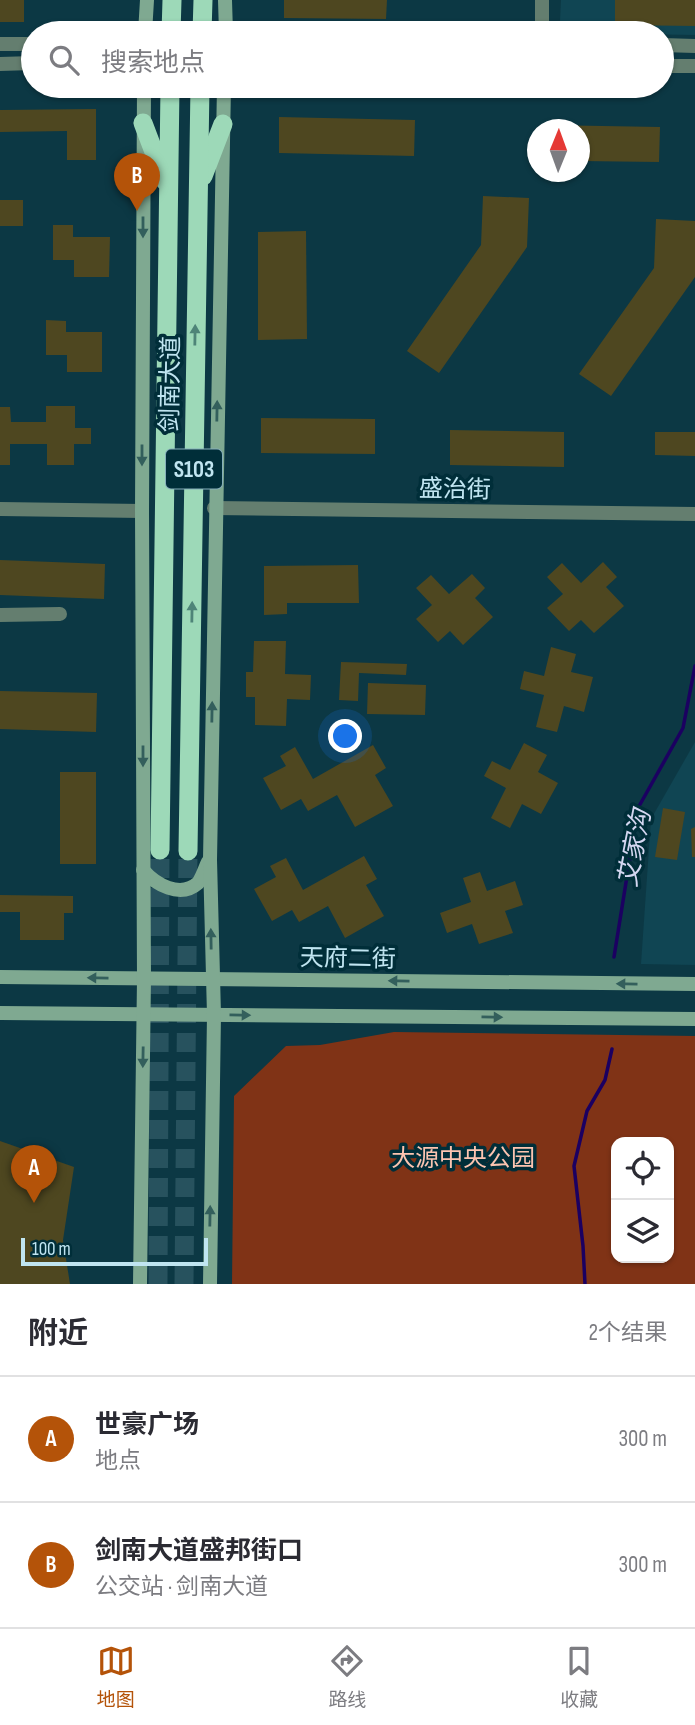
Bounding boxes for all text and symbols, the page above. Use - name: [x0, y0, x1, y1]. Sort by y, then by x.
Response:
- search box: [21, 21, 674, 98]
- icon: search: [45, 41, 83, 79]
- text: 搜索地点: [101, 48, 205, 79]
- north arrow: [527, 119, 590, 182]
- pin: B: [114, 153, 160, 211]
- one-way arrow: [137, 217, 149, 239]
- one-way arrow: [190, 324, 201, 346]
- street label: 剑南大道: [155, 336, 186, 432]
- one-way arrow: [211, 400, 222, 422]
- one-way arrow: [136, 444, 148, 466]
- road number: S103: [166, 449, 222, 489]
- street label: 盛治街: [419, 474, 491, 505]
- one-way arrow: [186, 600, 197, 622]
- one-way arrow: [206, 701, 217, 723]
- your location: [328, 719, 362, 753]
- one-way arrow: [137, 745, 149, 767]
- water label: 艾家沟: [613, 804, 659, 890]
- one-way arrow: [205, 928, 216, 950]
- street label: 天府二街: [300, 943, 396, 974]
- one-way arrow: [87, 972, 109, 984]
- one-way arrow: [388, 975, 410, 987]
- one-way arrow: [616, 978, 638, 990]
- one-way arrow: [229, 1009, 251, 1021]
- one-way arrow: [481, 1011, 503, 1023]
- one-way arrow: [137, 1046, 149, 1068]
- map controls: [611, 1137, 674, 1263]
- button: locate: [611, 1137, 674, 1200]
- park label: 大源中央公园: [391, 1144, 535, 1173]
- pin: A: [11, 1145, 57, 1203]
- button: layers: [611, 1200, 674, 1263]
- one-way arrow: [204, 1205, 216, 1227]
- scale bar: [21, 1235, 208, 1267]
- text: 100 m: [32, 1238, 71, 1261]
- text: 附近: [28, 1316, 88, 1352]
- text: 2个结果: [589, 1319, 667, 1347]
- text: 世豪广场: [95, 1410, 199, 1441]
- text: A: [46, 1425, 56, 1453]
- text: 300 m: [618, 1425, 667, 1453]
- text: 地点: [95, 1447, 141, 1475]
- text: 剑南大道盛邦街口: [95, 1536, 303, 1567]
- text: B: [46, 1551, 56, 1579]
- text: 300 m: [618, 1551, 667, 1579]
- text: 公交站 · 剑南大道: [95, 1573, 268, 1601]
- tab: 地图: [97, 1642, 135, 1712]
- tab: 路线: [328, 1642, 366, 1712]
- tab: 收藏: [560, 1642, 598, 1712]

